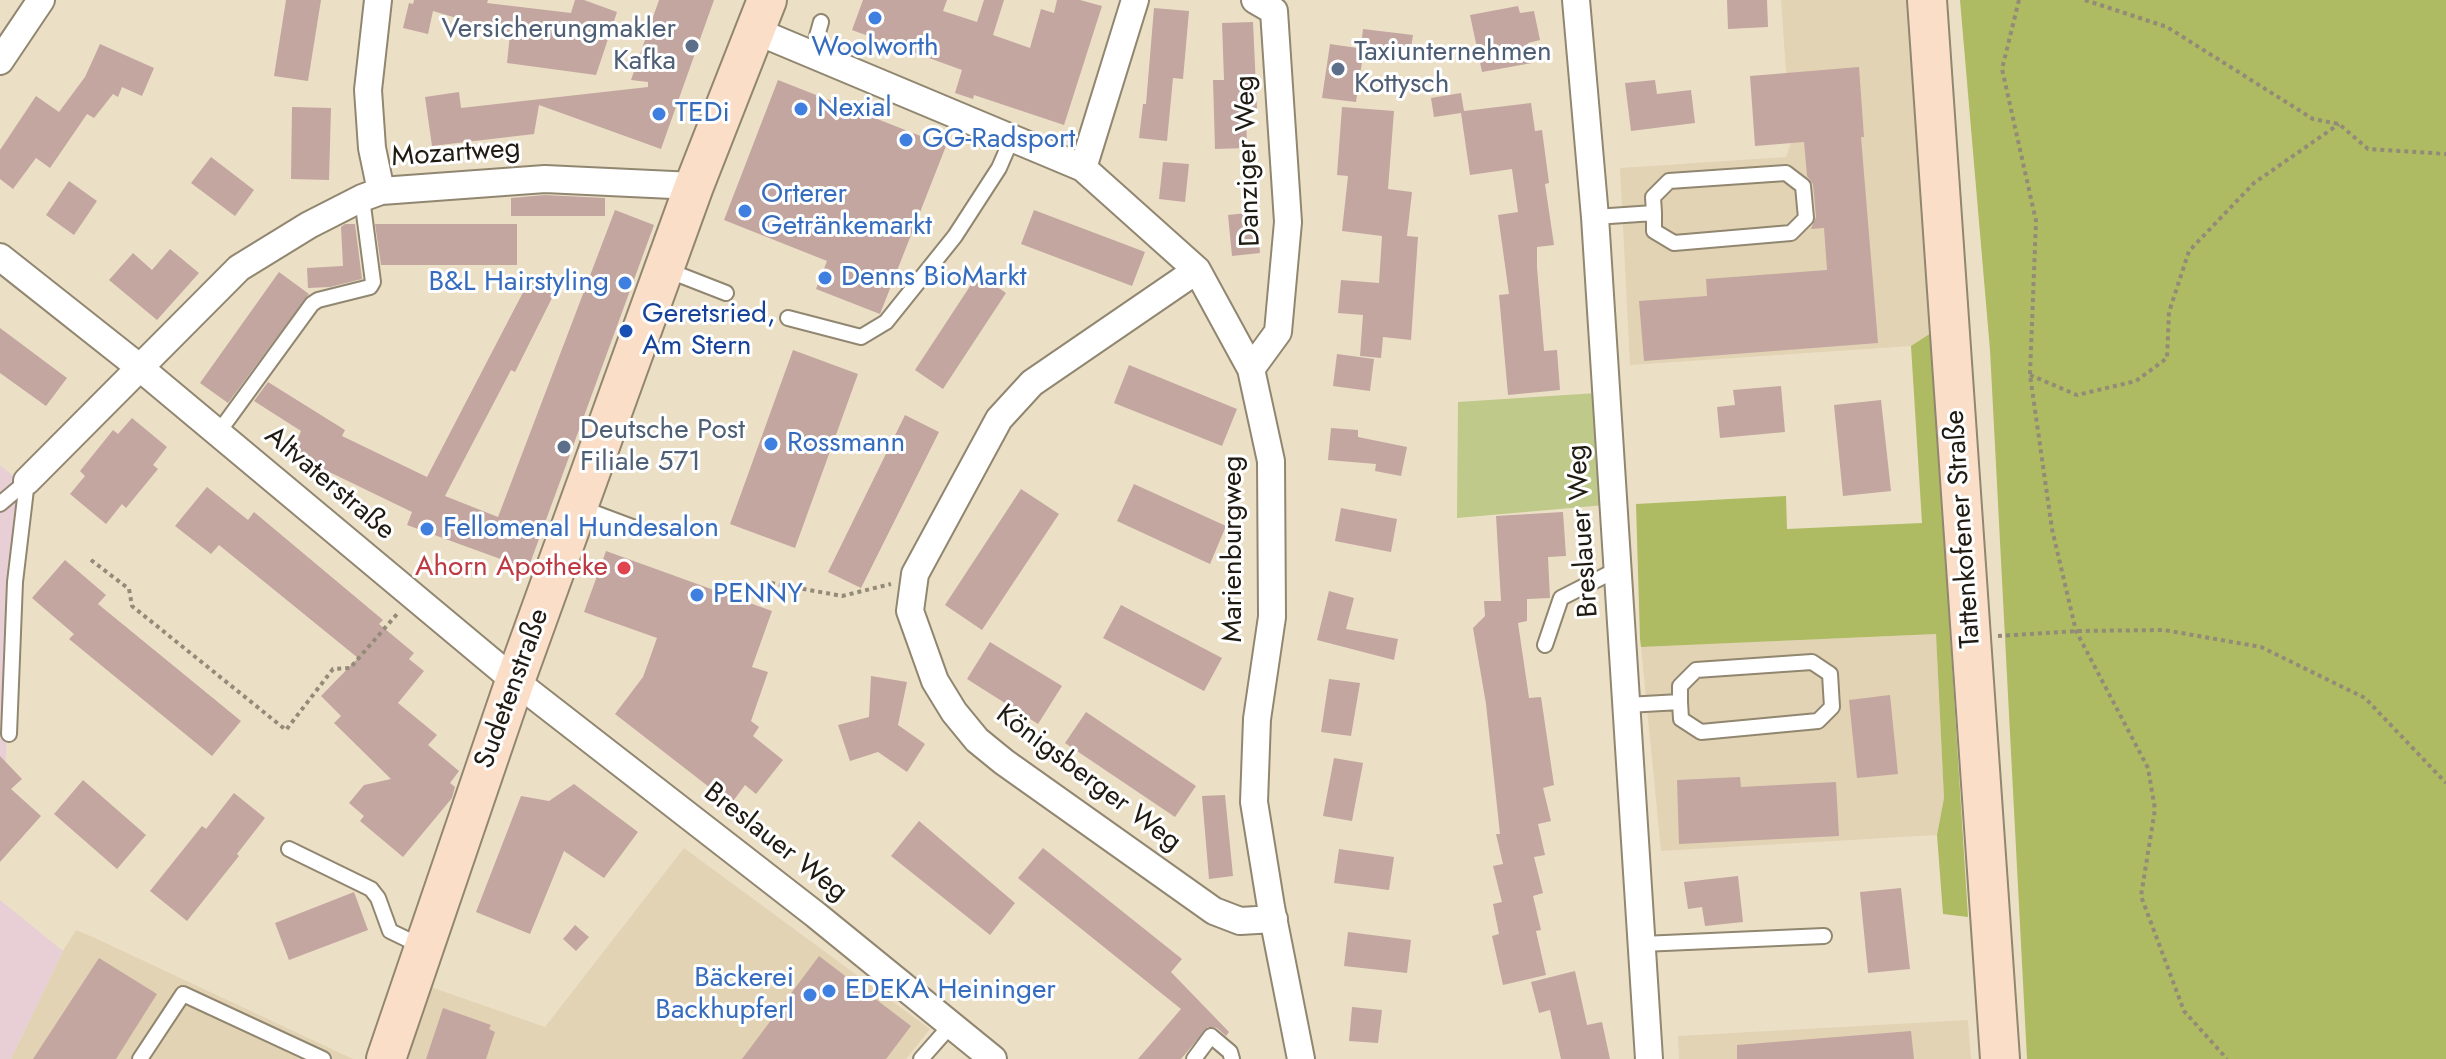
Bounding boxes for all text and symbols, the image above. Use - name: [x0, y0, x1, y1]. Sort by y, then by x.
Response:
- marker: Woolworth: [866, 9, 884, 27]
- place label: Versicherungmakler Kafka: [442, 13, 676, 79]
- place label: Woolworth: [811, 31, 939, 65]
- place label: Taxiunternehmen Kottysch: [1354, 36, 1552, 102]
- marker: Versicherungmakler Kafka: [683, 37, 701, 55]
- marker: Taxiunternehmen Kottysch: [1329, 60, 1347, 78]
- street label: Danziger Weg: [1229, 75, 1269, 247]
- place label: Nexial: [817, 92, 892, 126]
- place label: TEDi: [675, 97, 730, 131]
- marker: Nexial: [792, 100, 810, 118]
- marker: TEDi: [650, 105, 668, 123]
- place label: GG-Radsport: [922, 123, 1075, 157]
- marker: GG-Radsport: [897, 131, 915, 149]
- street label: Mozartweg: [390, 133, 522, 175]
- place label: Orterer Getränkemarkt: [761, 178, 932, 244]
- marker: Orterer Getränkemarkt: [736, 202, 754, 220]
- place label: Denns BioMarkt: [841, 261, 1027, 295]
- place label: B&L Hairstyling: [428, 266, 609, 300]
- marker: Denns BioMarkt: [816, 269, 834, 287]
- marker: B&L Hairstyling: [616, 274, 634, 292]
- place label: Geretsried, Am Stern: [642, 298, 776, 364]
- marker: Geretsried, Am Stern: [617, 322, 635, 340]
- street label: Tattenkofener Straße: [1939, 409, 1989, 649]
- place label: Deutsche Post Filiale 571: [580, 414, 745, 480]
- street label: Altvaterstraße: [257, 420, 401, 548]
- place label: Rossmann: [787, 427, 905, 461]
- marker: Rossmann: [762, 435, 780, 453]
- marker: Deutsche Post Filiale 571: [555, 438, 573, 456]
- street label: Breslauer Weg: [1561, 443, 1607, 619]
- street label: Marienburgweg: [1217, 456, 1251, 642]
- place label: Fellomenal Hundesalon: [443, 512, 719, 546]
- marker: Fellomenal Hundesalon: [418, 520, 436, 538]
- place label: Ahorn Apotheke: [415, 551, 608, 585]
- marker: Ahorn Apotheke: [615, 559, 633, 577]
- place label: PENNY: [713, 578, 803, 612]
- marker: PENNY: [688, 586, 706, 604]
- street label: Sudetenstraße: [469, 605, 557, 773]
- street label: Königsberger Weg: [989, 698, 1187, 860]
- street label: Breslauer Weg: [696, 776, 854, 910]
- place label: Bäckerei Backhupferl: [655, 962, 794, 1028]
- place label: EDEKA Heininger: [845, 974, 1056, 1008]
- marker: EDEKA Heininger: [820, 982, 838, 1000]
- marker: Bäckerei Backhupferl: [801, 986, 819, 1004]

